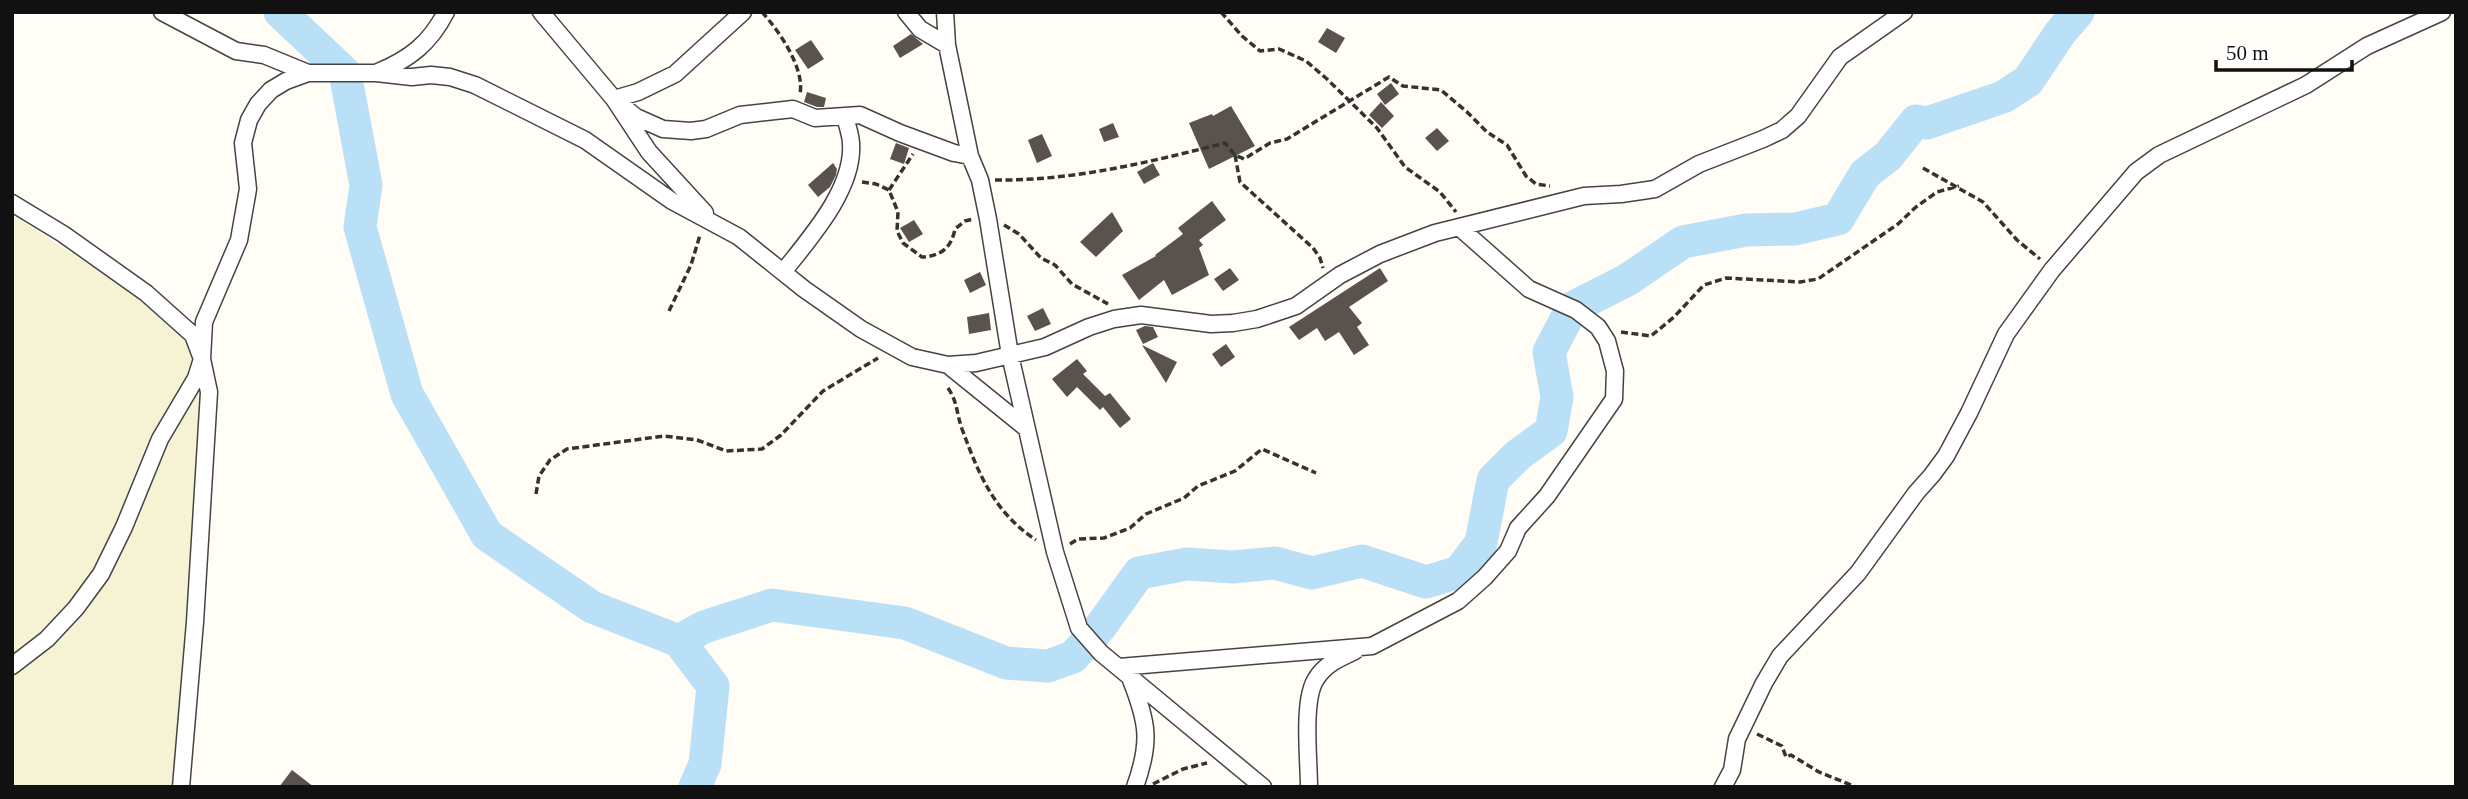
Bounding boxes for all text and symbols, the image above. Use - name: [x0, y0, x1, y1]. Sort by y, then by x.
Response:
- scale bar: [2216, 28, 2352, 72]
- text: 50 m: [2226, 41, 2269, 65]

